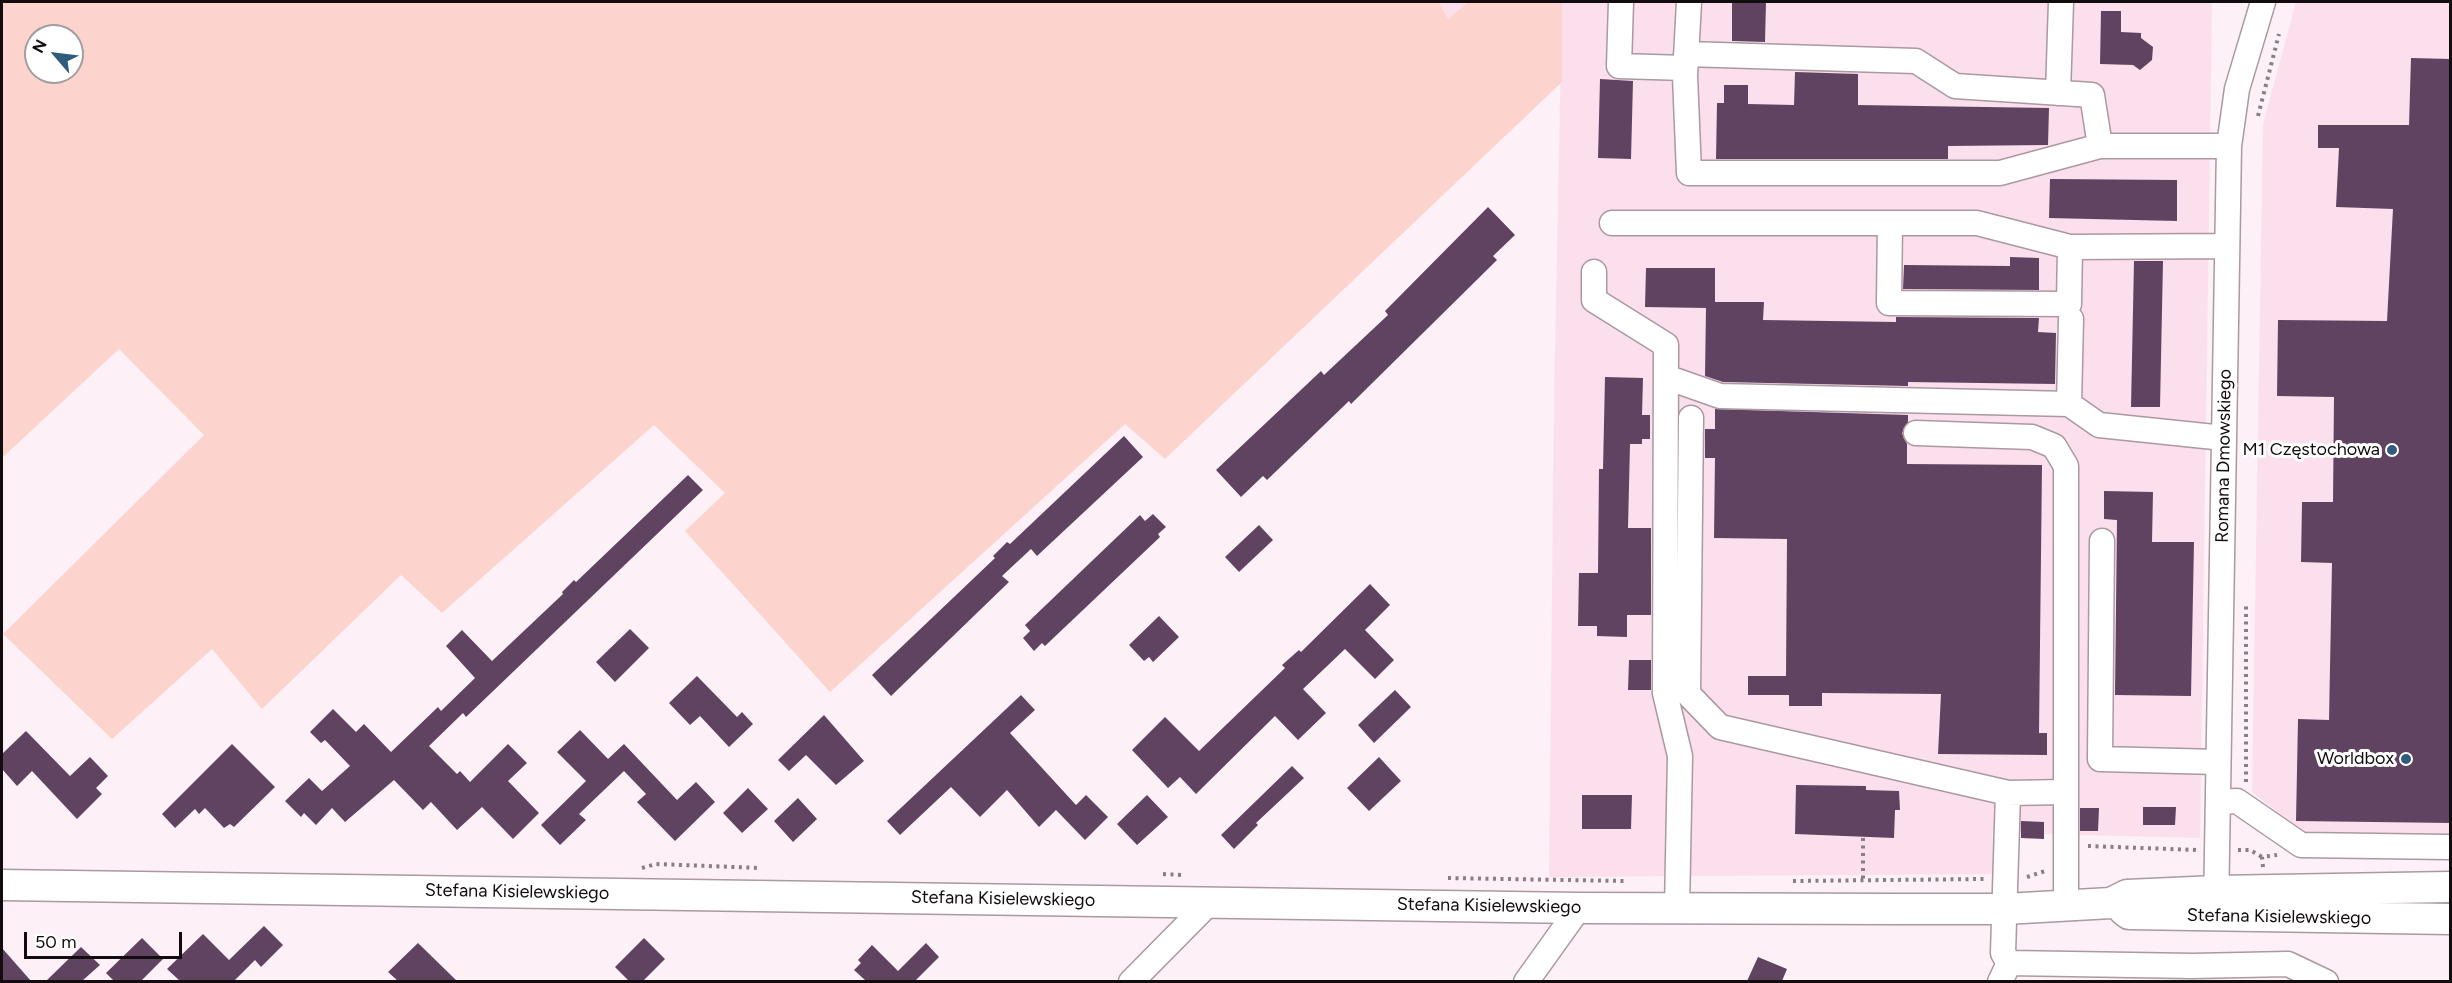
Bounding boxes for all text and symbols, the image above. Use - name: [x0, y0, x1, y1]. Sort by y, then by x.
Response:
- north arrow: [24, 24, 84, 84]
- text: N: [28, 36, 51, 56]
- street label: Romana Dmowskiego: [2212, 369, 2236, 543]
- place label: M1 Częstochowa: [2243, 439, 2380, 461]
- marker: M1 Częstochowa: [2385, 443, 2399, 457]
- place label: Worldbox: [2317, 748, 2394, 770]
- marker: Worldbox: [2399, 752, 2413, 766]
- street label: Stefana Kisielewskiego: [425, 880, 609, 904]
- street label: Stefana Kisielewskiego: [911, 887, 1095, 911]
- street label: Stefana Kisielewskiego: [1397, 894, 1581, 918]
- street label: Stefana Kisielewskiego: [2187, 905, 2371, 929]
- scale bar: [27, 920, 184, 958]
- text: 50 m: [35, 931, 77, 953]

